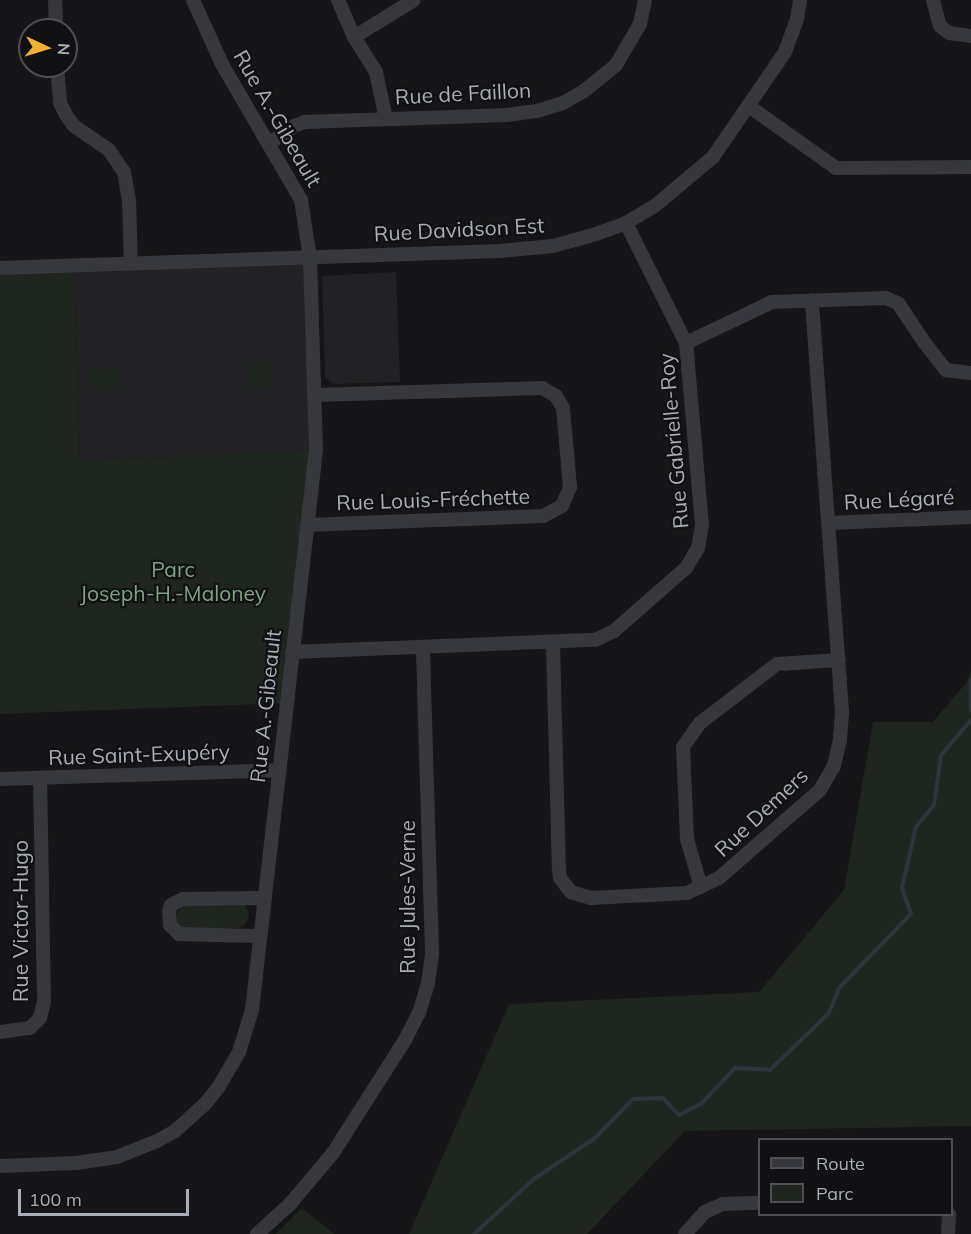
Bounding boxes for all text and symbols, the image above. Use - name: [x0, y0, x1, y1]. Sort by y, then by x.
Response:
- north arrow: [18, 18, 78, 78]
- text: N: [54, 42, 74, 56]
- street label: Rue A.-Gibeault: [229, 45, 327, 191]
- street label: Rue de Faillon: [394, 77, 532, 109]
- street label: Rue Davidson Est: [373, 212, 545, 246]
- street label: Rue Gabrielle-Roy: [653, 352, 693, 530]
- street label: Rue Louis-Fréchette: [336, 483, 530, 515]
- street label: Rue Légaré: [843, 484, 955, 514]
- park label: Parc Joseph-H.-Maloney: [80, 556, 266, 606]
- street label: Rue A.-Gibeault: [244, 628, 286, 784]
- street label: Rue Saint-Exupéry: [48, 738, 230, 770]
- street label: Rue Demers: [709, 762, 813, 862]
- street label: Rue Jules-Verne: [394, 820, 420, 974]
- street label: Rue Victor-Hugo: [7, 840, 33, 1002]
- legend: [758, 1138, 953, 1216]
- text: Route: [816, 1152, 865, 1175]
- scale bar: [21, 1177, 192, 1215]
- text: Parc: [816, 1182, 853, 1205]
- text: 100 m: [29, 1188, 82, 1211]

